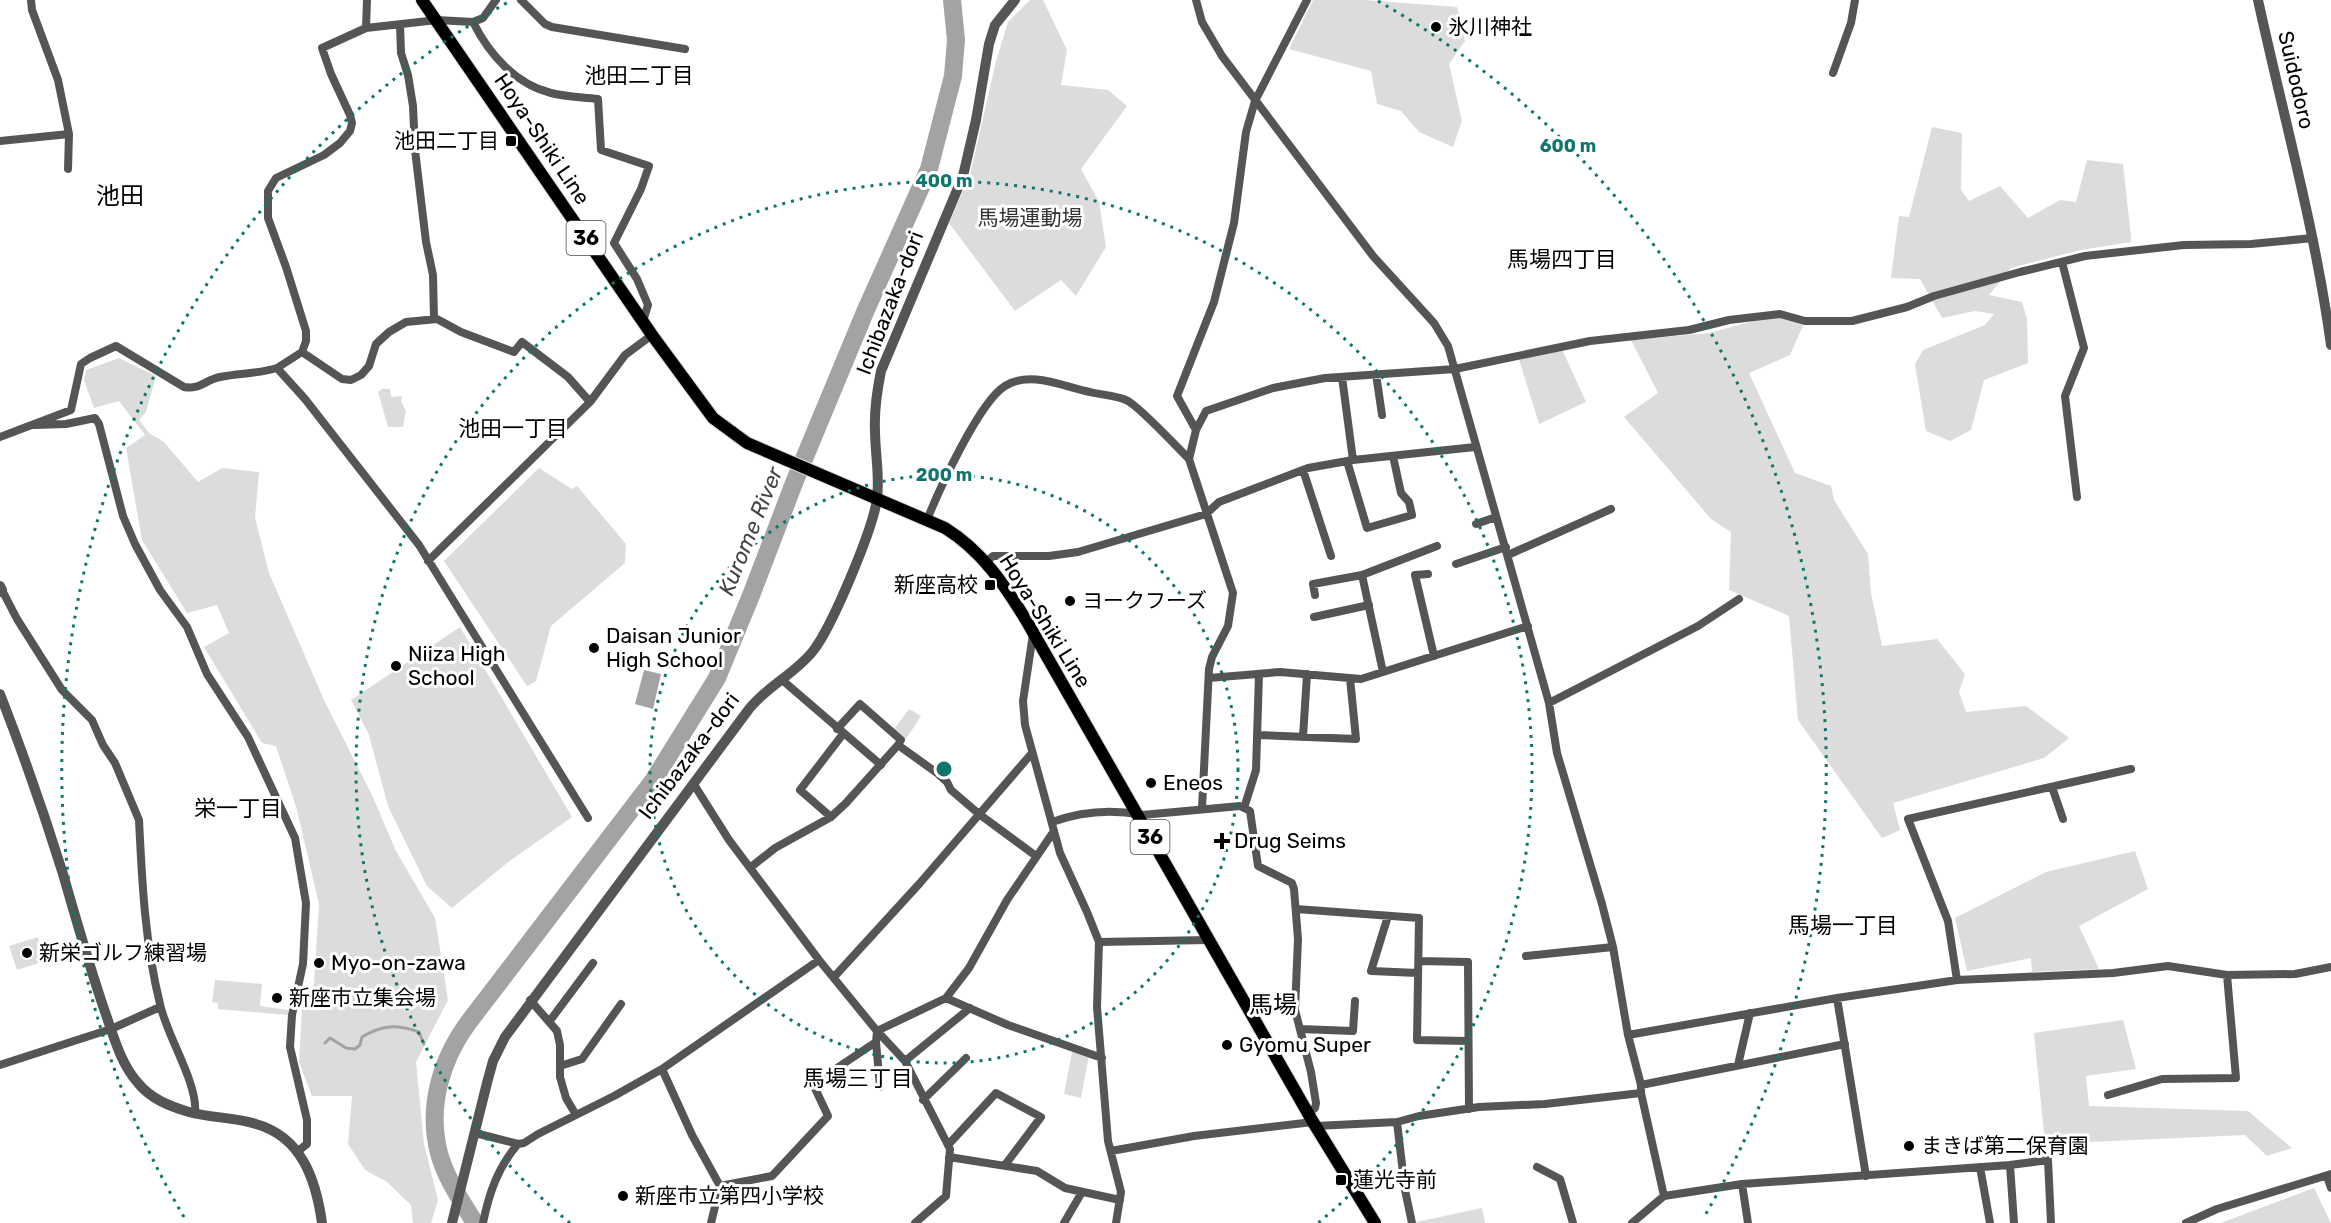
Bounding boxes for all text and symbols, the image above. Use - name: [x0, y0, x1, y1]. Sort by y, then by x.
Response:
- place label: 氷川神社: [1448, 14, 1532, 39]
- marker: 氷川神社: [1429, 20, 1443, 34]
- street label: Suidodoro: [2273, 28, 2320, 131]
- district label: 池田二丁目: [584, 62, 694, 89]
- street label: Hoya-Shiki Line: [489, 68, 595, 209]
- place label: 池田二丁目: [394, 128, 499, 153]
- marker: 池田二丁目: [504, 134, 518, 148]
- text: 600 m: [1540, 135, 1596, 157]
- text: 400 m: [915, 170, 973, 192]
- district label: 池田: [96, 182, 144, 210]
- park label: 馬場運動場: [978, 205, 1083, 230]
- road number: 36: [566, 221, 606, 255]
- street label: Ichibazaka-dori: [851, 228, 928, 378]
- district label: 馬場四丁目: [1507, 246, 1617, 273]
- district label: 池田一丁目: [458, 415, 568, 442]
- water label: Kurome River: [712, 462, 789, 599]
- text: 200 m: [916, 464, 972, 486]
- street label: Hoya-Shiki Line: [994, 549, 1096, 692]
- place label: 新座高校: [894, 572, 978, 597]
- marker: 新座高校: [983, 578, 997, 592]
- place label: ヨークフーズ: [1082, 588, 1207, 613]
- marker: ヨークフーズ: [1063, 594, 1077, 608]
- place label: Daisan Junior High School: [606, 623, 741, 672]
- place label: Niiza High School: [408, 641, 506, 690]
- marker: Daisan Junior High School: [587, 641, 601, 655]
- marker: Niiza High School: [389, 659, 403, 673]
- street label: Ichibazaka-dori: [633, 688, 744, 824]
- centre of rings: [934, 759, 954, 779]
- place label: Eneos: [1163, 770, 1223, 795]
- marker: Eneos: [1144, 776, 1158, 790]
- district label: 栄一丁目: [194, 795, 282, 822]
- road number: 36: [1130, 820, 1170, 854]
- place label: Drug Seims: [1234, 828, 1346, 853]
- marker: Drug Seims: [1215, 834, 1229, 848]
- district label: 馬場一丁目: [1788, 912, 1898, 939]
- place label: 新栄ゴルフ練習場: [39, 940, 207, 965]
- marker: 新栄ゴルフ練習場: [20, 946, 34, 960]
- place label: Myo-on-zawa: [331, 950, 466, 975]
- marker: Myo-on-zawa: [312, 956, 326, 970]
- place label: 新座市立集会場: [289, 985, 436, 1010]
- marker: 新座市立集会場: [270, 991, 284, 1005]
- district label: 馬場: [1249, 991, 1297, 1019]
- place label: Gyomu Super: [1239, 1032, 1371, 1057]
- marker: Gyomu Super: [1220, 1038, 1234, 1052]
- district label: 馬場三丁目: [803, 1065, 913, 1092]
- place label: まきば第二保育園: [1921, 1133, 2089, 1158]
- marker: まきば第二保育園: [1902, 1139, 1916, 1153]
- place label: 蓮光寺前: [1353, 1167, 1437, 1192]
- marker: 蓮光寺前: [1334, 1173, 1348, 1187]
- place label: 新座市立第四小学校: [635, 1183, 824, 1208]
- marker: 新座市立第四小学校: [616, 1189, 630, 1203]

